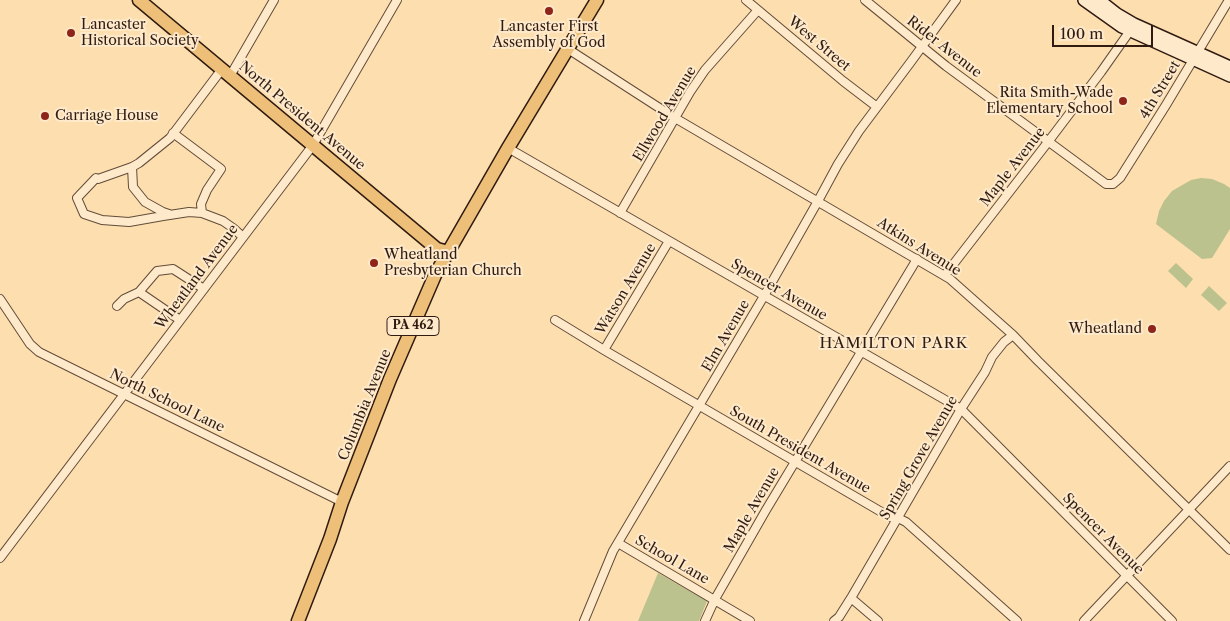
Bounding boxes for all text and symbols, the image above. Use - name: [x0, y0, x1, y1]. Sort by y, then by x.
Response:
- marker: Lancaster First Assembly of God: [543, 5, 555, 17]
- street label: West Street: [784, 13, 854, 75]
- street label: Rider Avenue: [903, 13, 985, 81]
- scale bar: [1055, 15, 1156, 47]
- place label: Lancaster Historical Society: [81, 17, 199, 49]
- place label: Lancaster First Assembly of God: [492, 19, 606, 52]
- text: 100 m: [1060, 24, 1103, 43]
- marker: Lancaster Historical Society: [65, 27, 77, 39]
- street label: North President Avenue: [235, 58, 369, 174]
- street label: 4th Street: [1136, 58, 1184, 122]
- street label: Ellwood Avenue: [630, 63, 700, 165]
- place label: Rita Smith-Wade Elementary School: [986, 85, 1113, 118]
- marker: Rita Smith-Wade Elementary School: [1117, 95, 1129, 107]
- place label: Carriage House: [55, 108, 158, 124]
- marker: Carriage House: [39, 110, 51, 122]
- street label: Maple Avenue: [977, 124, 1049, 210]
- street label: Atkins Avenue: [874, 214, 964, 280]
- street label: Wheatland Avenue: [152, 221, 242, 333]
- street label: Watson Avenue: [592, 240, 660, 338]
- place label: Wheatland Presbyterian Church: [384, 247, 522, 280]
- street label: Spencer Avenue: [728, 256, 830, 324]
- marker: Wheatland Presbyterian Church: [368, 257, 380, 269]
- street label: Elm Avenue: [699, 297, 753, 375]
- road number: PA 462: [387, 316, 439, 336]
- place label: Wheatland: [1069, 321, 1142, 337]
- marker: Wheatland: [1146, 323, 1158, 335]
- district label: HAMILTON PARK: [818, 335, 970, 353]
- street label: Columbia Avenue: [335, 347, 395, 463]
- street label: North School Lane: [107, 366, 227, 436]
- street label: Spring Grove Avenue: [877, 393, 961, 523]
- street label: South President Avenue: [727, 403, 873, 497]
- street label: Maple Avenue: [721, 464, 783, 556]
- street label: Spencer Avenue: [1059, 490, 1147, 578]
- street label: School Lane: [632, 532, 712, 588]

